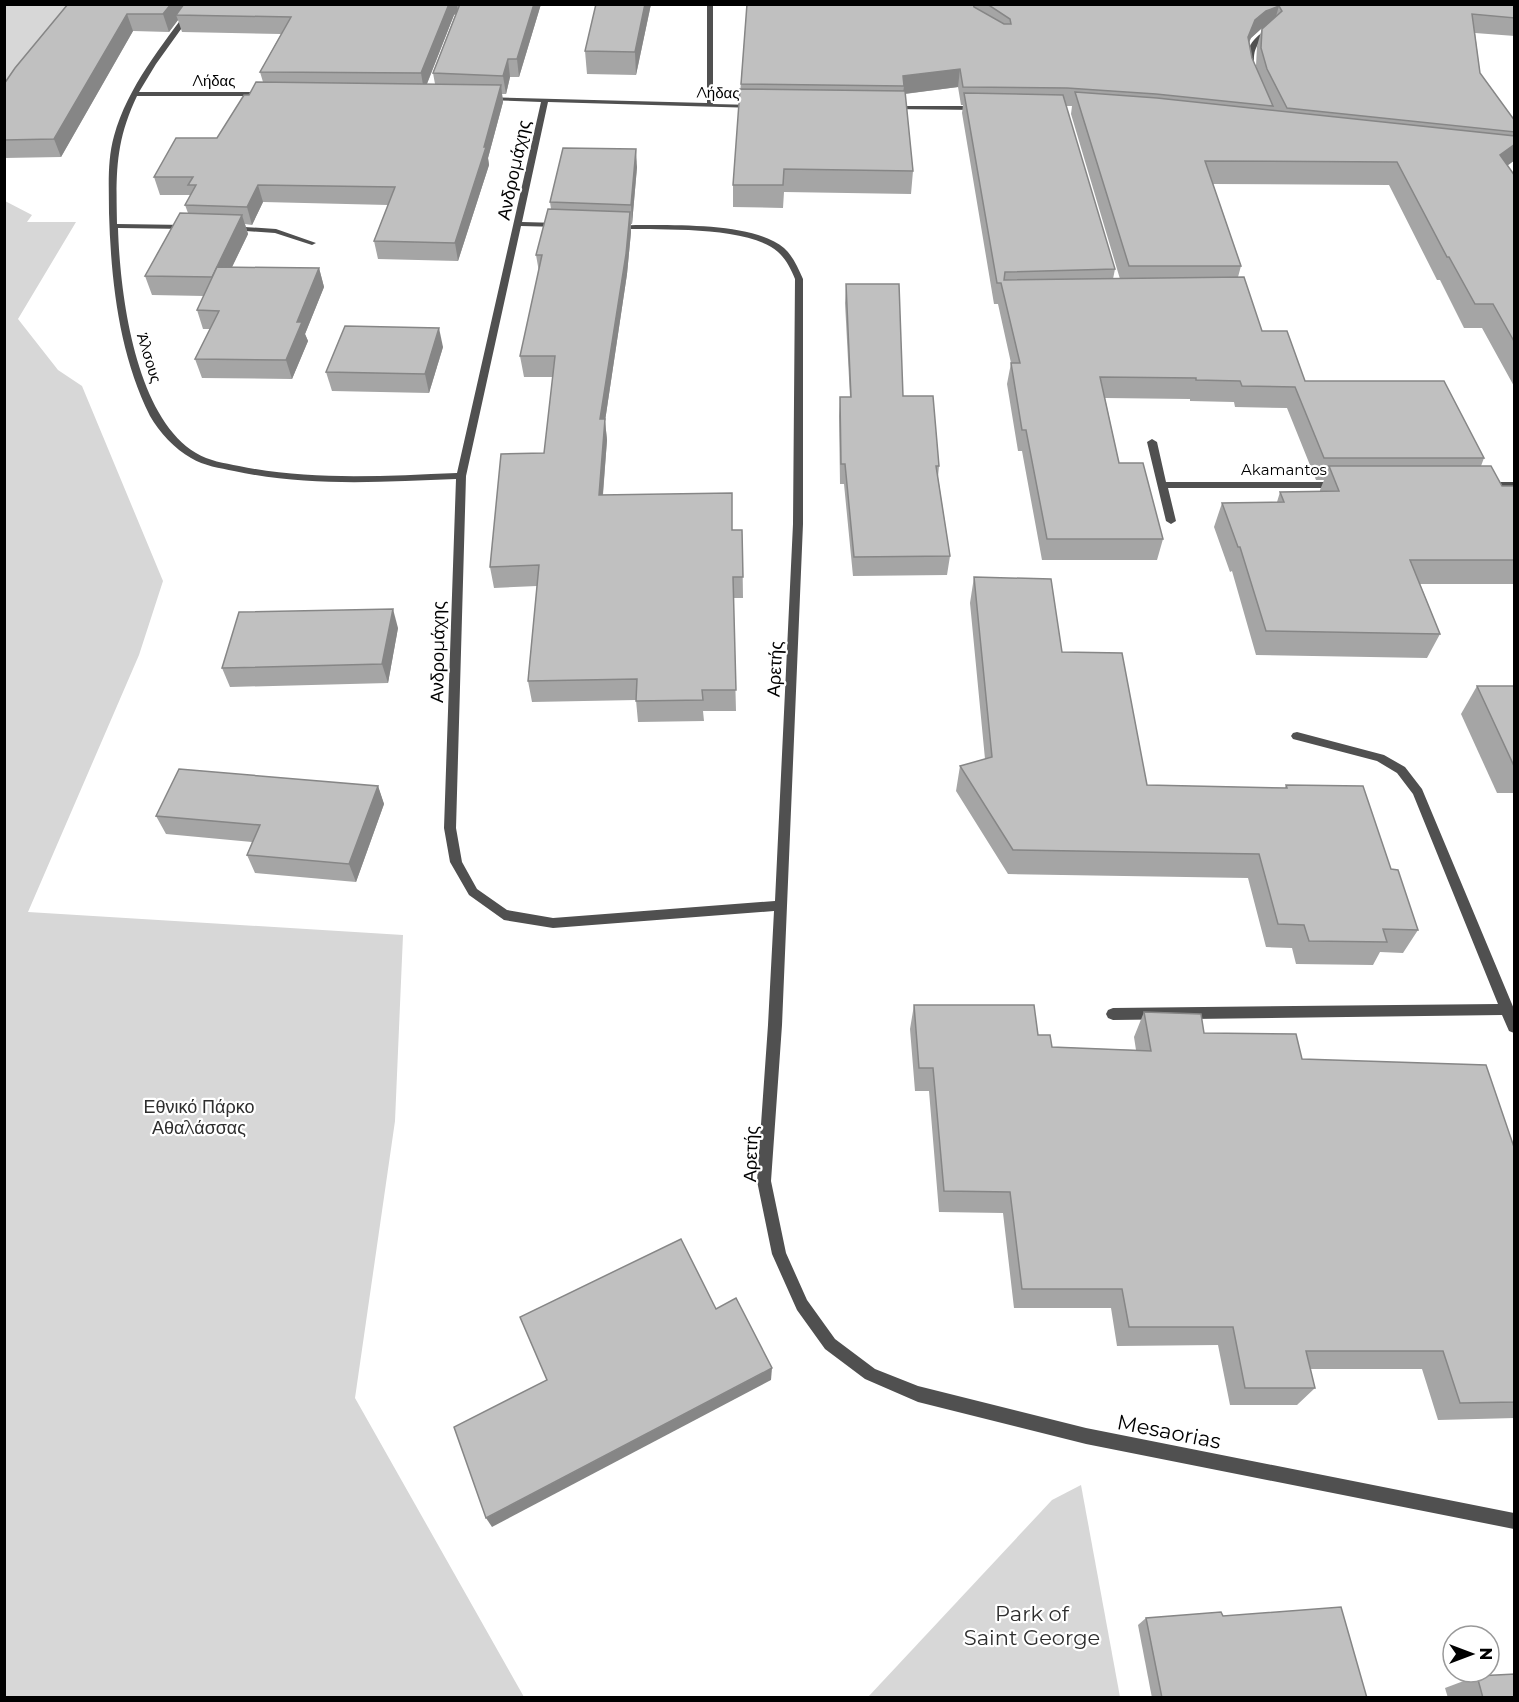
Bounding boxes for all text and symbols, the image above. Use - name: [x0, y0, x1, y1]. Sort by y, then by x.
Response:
- street label: Λήδας: [192, 71, 236, 90]
- street label: Λήδας: [696, 83, 740, 102]
- street label: Ανδρομάχης: [493, 118, 535, 222]
- street label: Άλσους: [133, 331, 166, 385]
- street label: Akamantos: [1241, 460, 1327, 479]
- street label: Ανδρομάχης: [426, 601, 450, 703]
- street label: Αρετής: [763, 640, 787, 698]
- park label: Εθνικό Πάρκο Αθαλάσσας: [144, 1096, 254, 1139]
- street label: Αρετής: [739, 1125, 763, 1182]
- street label: Mesaorias: [1115, 1409, 1223, 1454]
- park label: Park of Saint George: [964, 1601, 1100, 1650]
- north arrow: [1441, 1624, 1501, 1684]
- text: N: [1476, 1648, 1495, 1660]

